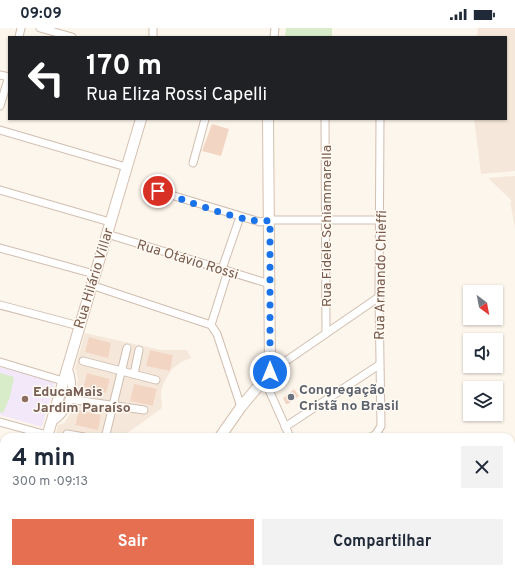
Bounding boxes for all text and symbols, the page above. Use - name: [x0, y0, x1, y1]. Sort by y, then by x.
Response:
- text: 09:09: [20, 5, 62, 24]
- text: 170 m: [86, 49, 162, 85]
- icon: left: [20, 52, 72, 104]
- text: Rua Eliza Rossi Capelli: [86, 84, 267, 107]
- street label: Rua Fidele Schiammarella: [319, 145, 336, 307]
- pin: [141, 174, 175, 208]
- icon: arrive: [147, 180, 169, 202]
- street label: Rua Armando Chieffi: [372, 210, 391, 340]
- street label: Rua Hilário Villar: [71, 225, 118, 331]
- street label: Rua Otávio Rossi: [135, 237, 240, 284]
- north arrow: [463, 285, 503, 325]
- map controls: [463, 285, 503, 421]
- button: sound: [463, 333, 503, 373]
- position arrow: [249, 351, 291, 393]
- button: layers: [463, 381, 503, 421]
- place label: Congregação Cristã no Brasil: [299, 382, 399, 415]
- place label: EducaMais Jardim Paraíso: [33, 384, 131, 417]
- marker: Congregação Cristã no Brasil: [286, 392, 296, 402]
- marker: EducaMais Jardim Paraíso: [20, 394, 30, 404]
- text: 4 min: [12, 444, 75, 474]
- button: close: [461, 446, 503, 488]
- text: 300 m · 09:13: [12, 474, 88, 490]
- button: Sair: [12, 519, 254, 565]
- button: Compartilhar: [262, 519, 503, 565]

